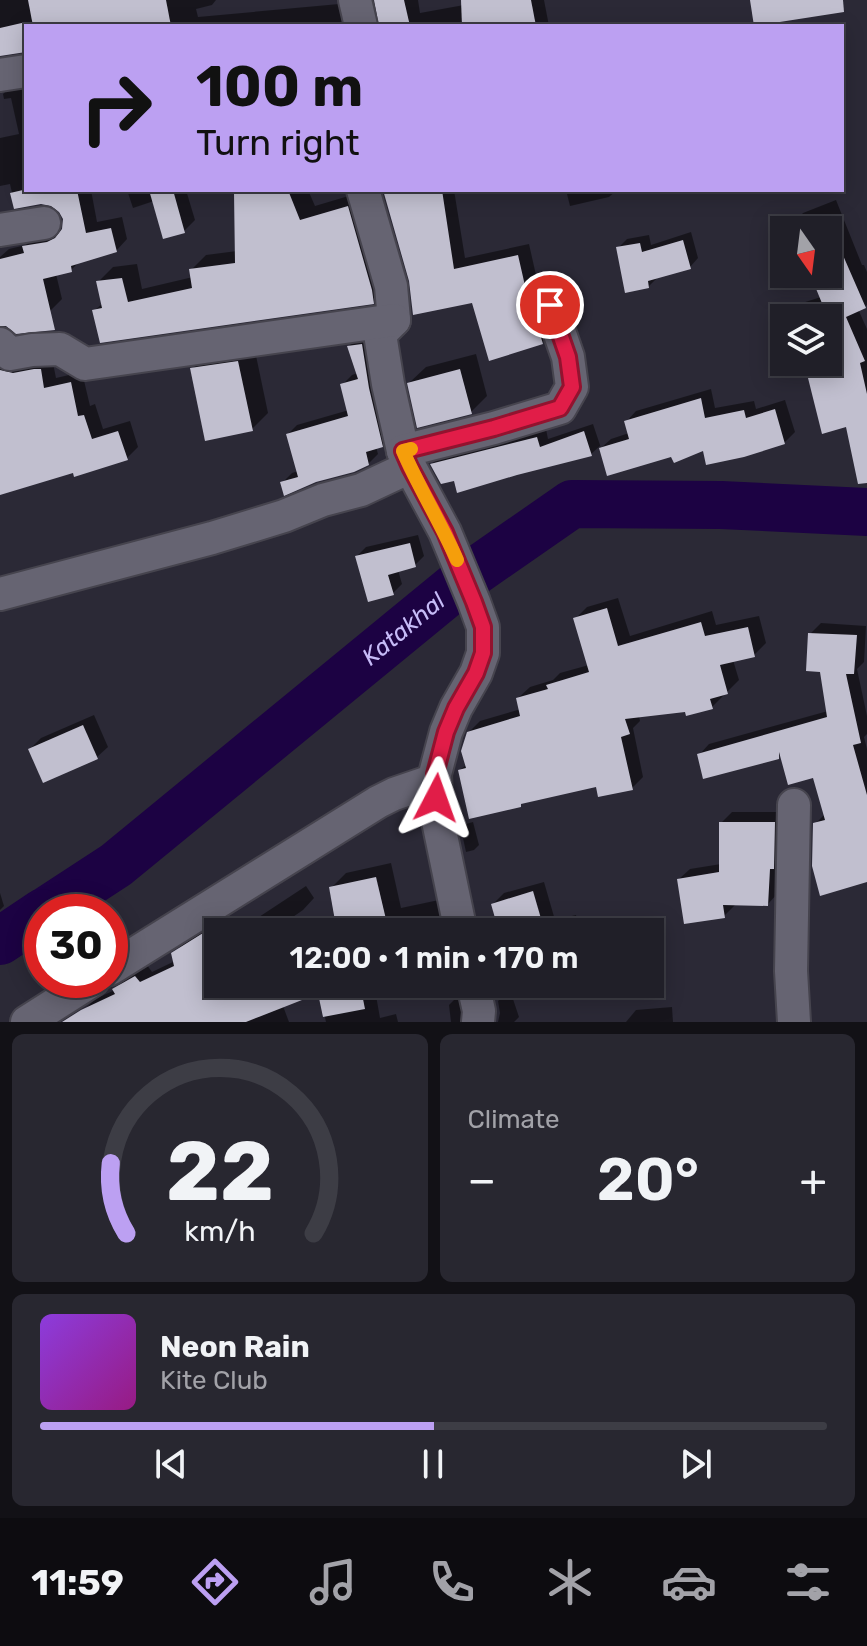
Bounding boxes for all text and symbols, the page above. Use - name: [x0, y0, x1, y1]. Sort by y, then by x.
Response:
- text: 100 m: [196, 54, 363, 120]
- icon: right: [64, 56, 168, 160]
- text: Turn right: [196, 121, 360, 164]
- north arrow: [770, 216, 842, 288]
- map controls: [770, 216, 842, 376]
- pin: [516, 271, 584, 339]
- icon: arrive: [528, 283, 572, 327]
- button: layers: [770, 304, 842, 376]
- water label: Katakhal: [357, 586, 451, 671]
- position arrow: [394, 756, 478, 840]
- speed limit sign: 30: [24, 894, 128, 998]
- text: 12:00 · 1 min · 170 m: [290, 940, 578, 976]
- text: Climate: [468, 1104, 560, 1135]
- text: 22: [166, 1122, 274, 1221]
- text: 20°: [597, 1144, 699, 1215]
- text: −: [468, 1154, 496, 1206]
- text: +: [800, 1154, 827, 1206]
- text: km/h: [184, 1214, 255, 1248]
- text: Neon Rain: [160, 1329, 310, 1365]
- text: Kite Club: [160, 1365, 268, 1396]
- icon: previous: [149, 1442, 193, 1486]
- icon: pause: [411, 1442, 455, 1486]
- icon: next: [674, 1442, 718, 1486]
- icon: directions: [187, 1554, 243, 1610]
- icon: music: [305, 1554, 361, 1610]
- icon: phone: [424, 1554, 480, 1610]
- icon: climate: [542, 1554, 598, 1610]
- icon: car: [661, 1554, 717, 1610]
- icon: filters: [780, 1554, 836, 1610]
- text: 11:59: [31, 1561, 124, 1604]

